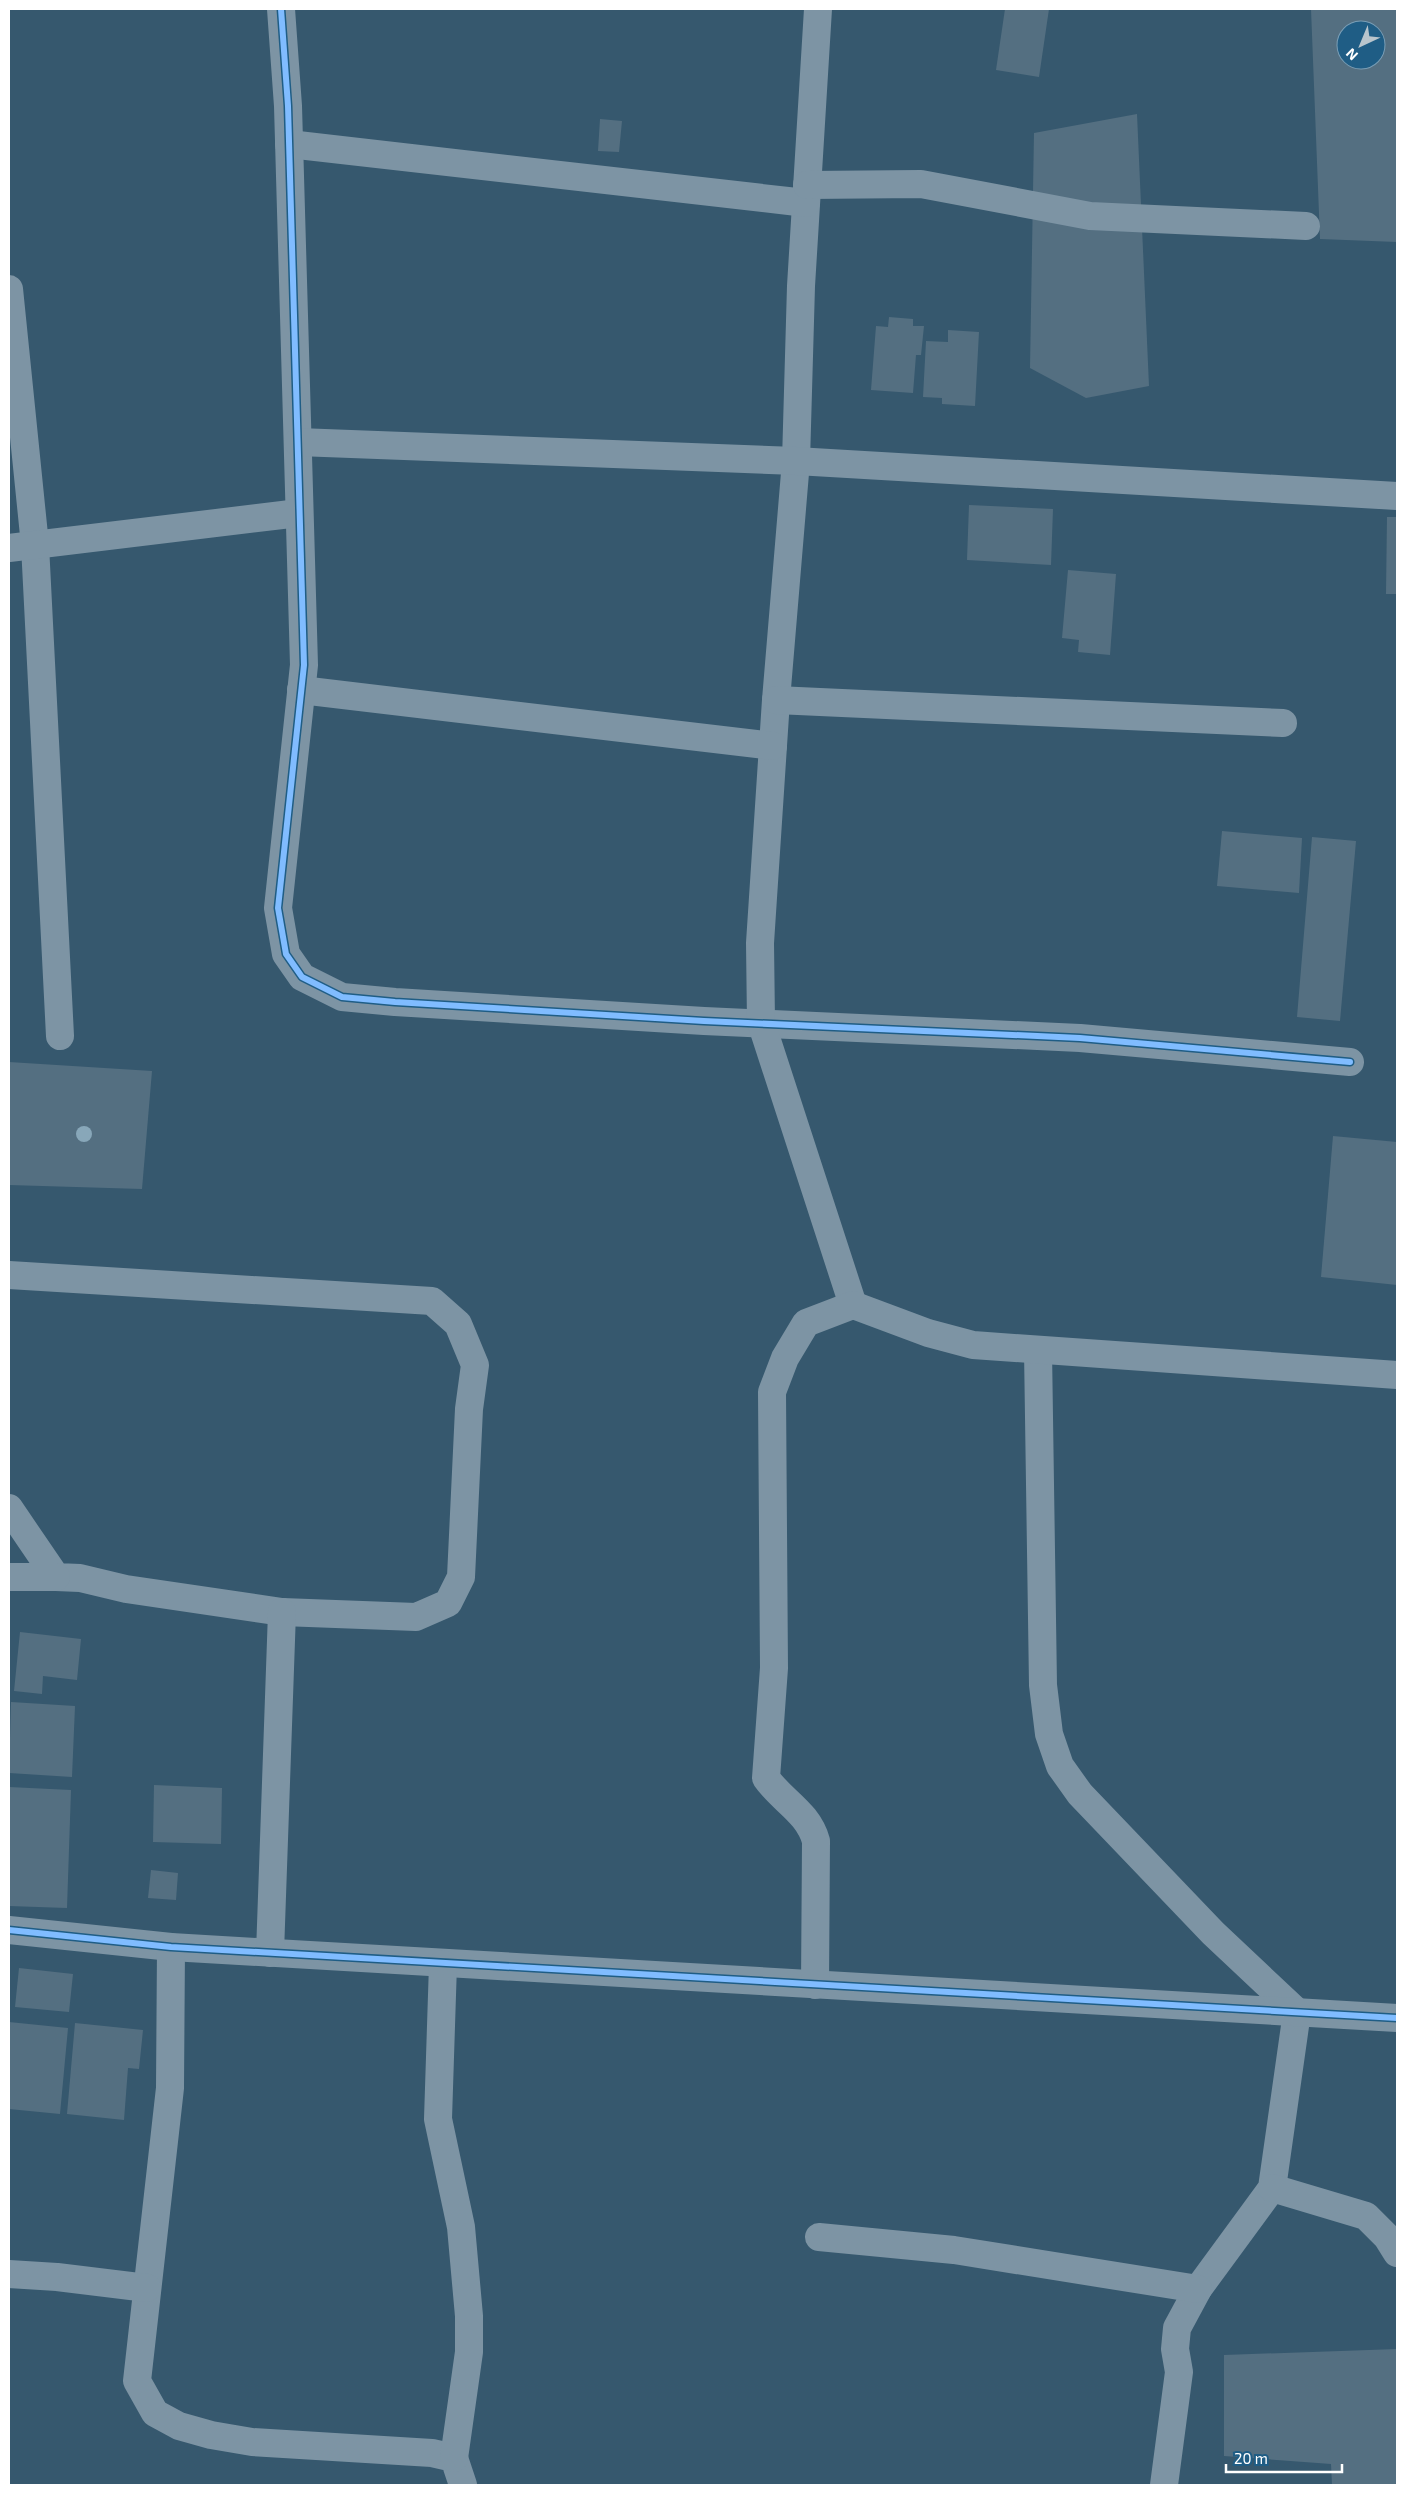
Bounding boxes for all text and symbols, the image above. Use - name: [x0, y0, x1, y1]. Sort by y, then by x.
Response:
- north arrow: [1336, 20, 1386, 70]
- text: N: [1342, 45, 1361, 64]
- scale bar: [1226, 2442, 1342, 2474]
- text: 20 m: [1234, 2449, 1268, 2467]

